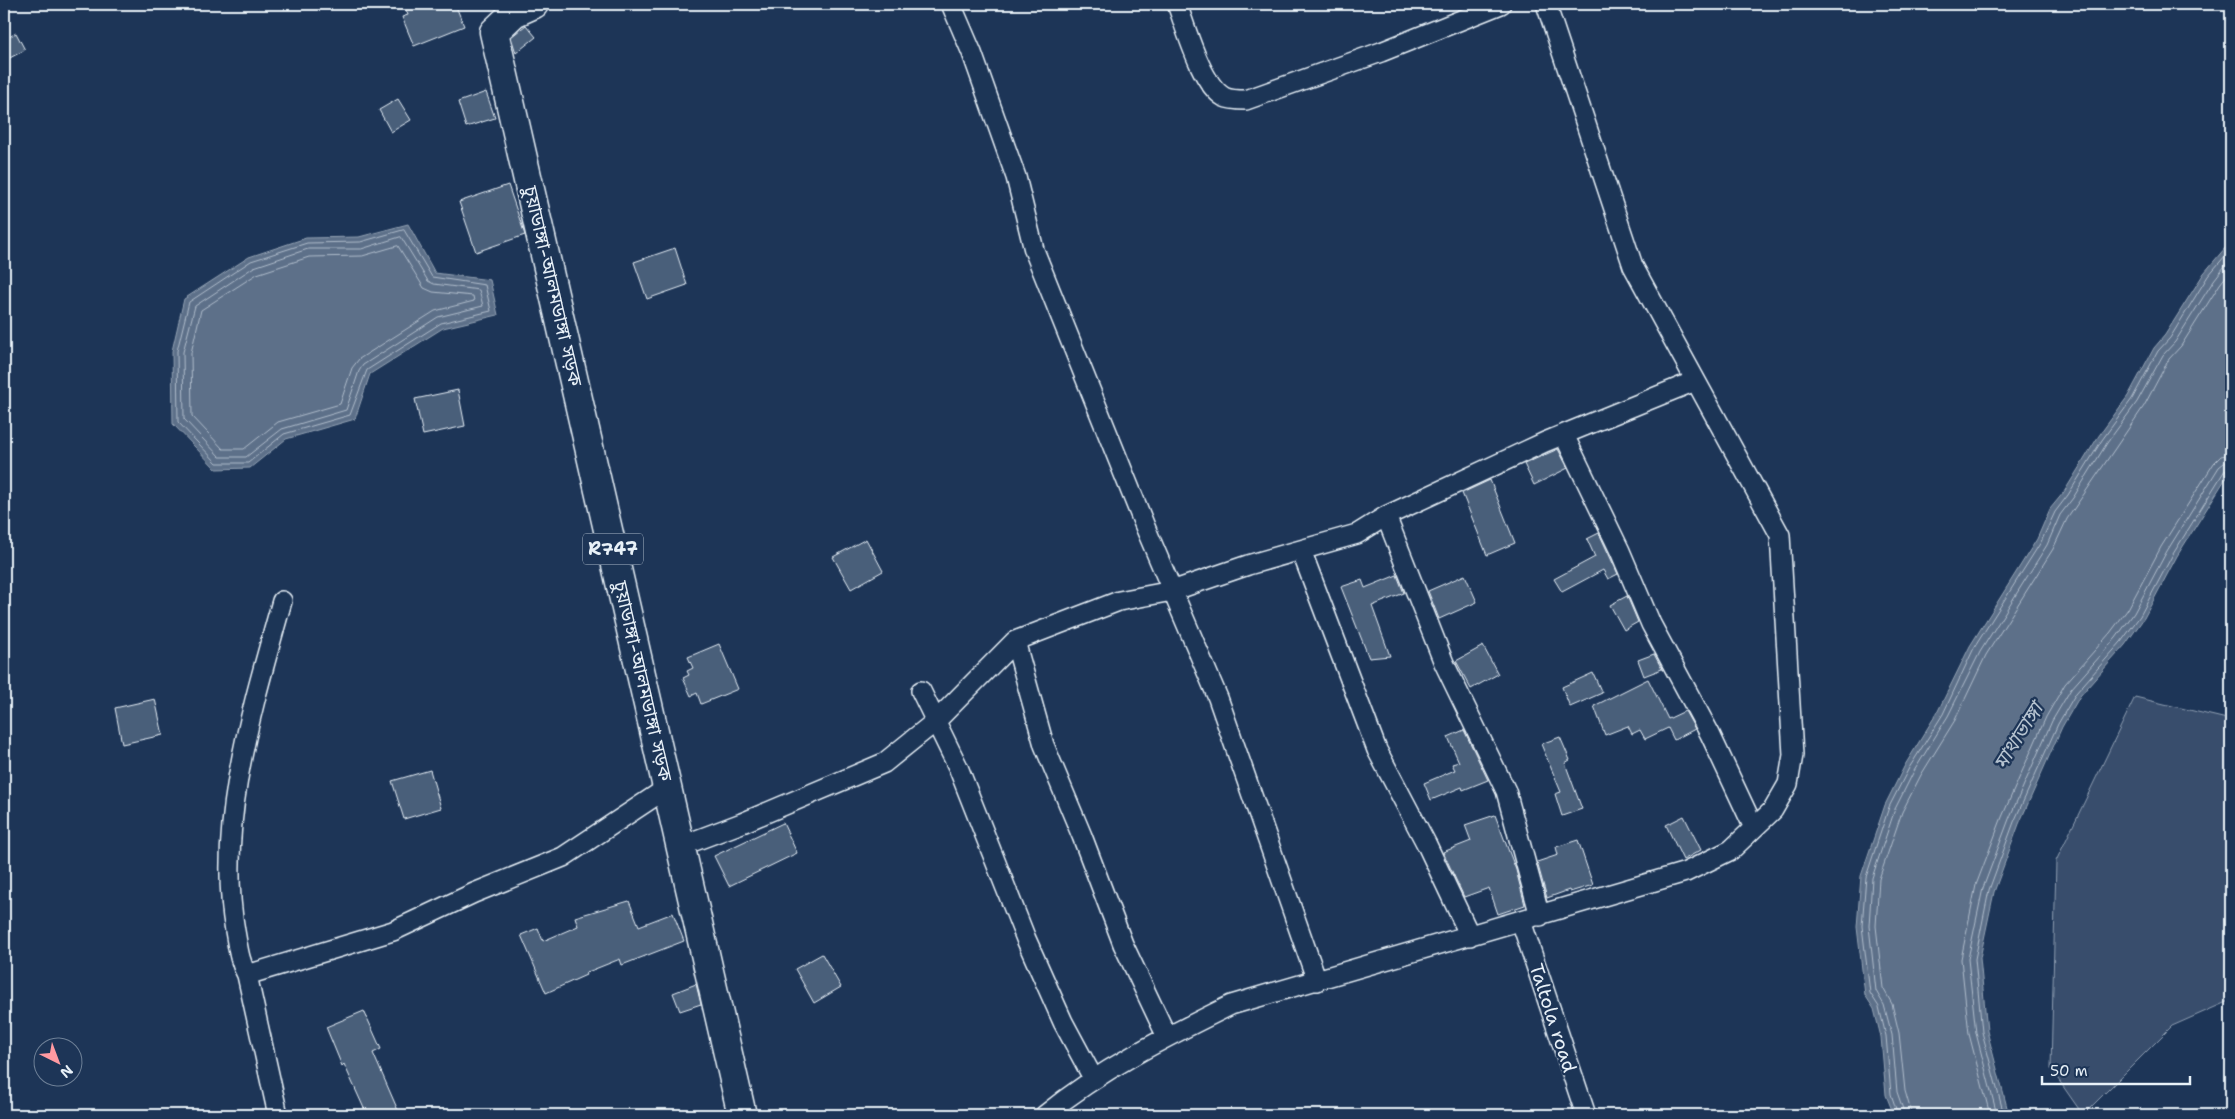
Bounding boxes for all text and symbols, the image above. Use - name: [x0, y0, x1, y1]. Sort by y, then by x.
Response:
- street label: চুয়াডাঙ্গা-আলমডাঙ্গা সড়ক: [518, 183, 588, 389]
- road number: R747: [583, 534, 643, 564]
- street label: চুয়াডাঙ্গা-আলমডাঙ্গা সড়ক: [608, 578, 678, 784]
- water label: মাথাভাঙ্গা: [1987, 695, 2051, 774]
- street label: Taltola road: [1524, 960, 1582, 1076]
- north arrow: [32, 1036, 82, 1086]
- scale bar: [2042, 1054, 2190, 1086]
- text: N: [57, 1061, 77, 1082]
- text: 50 m: [2050, 1061, 2088, 1081]

